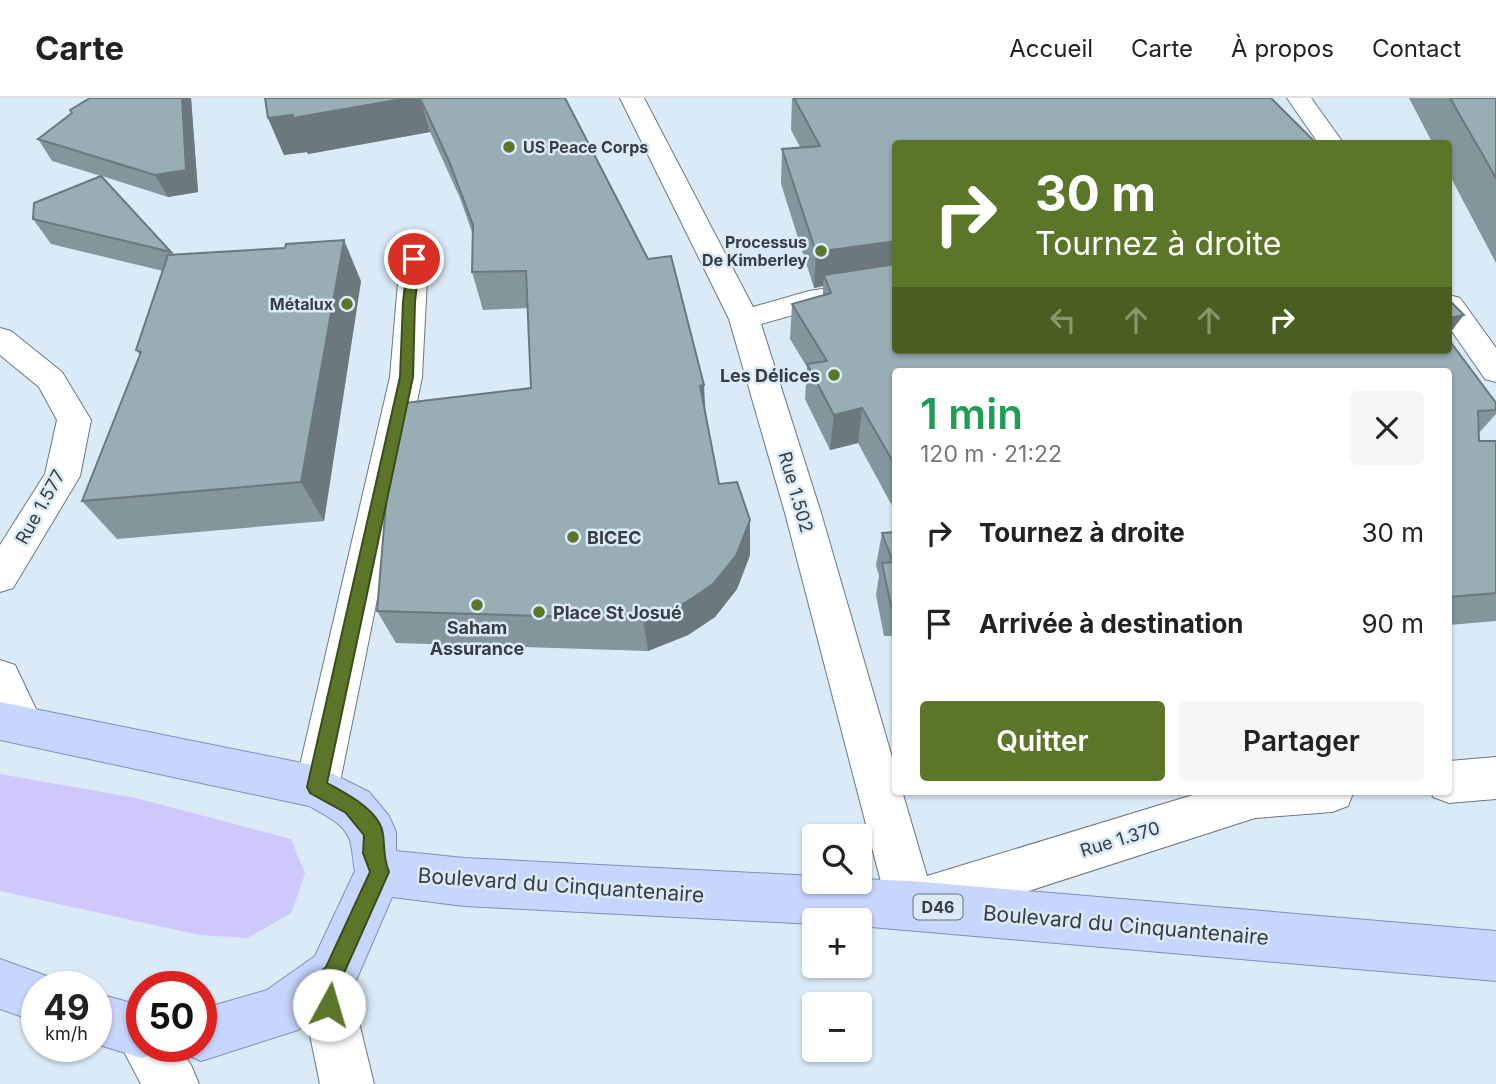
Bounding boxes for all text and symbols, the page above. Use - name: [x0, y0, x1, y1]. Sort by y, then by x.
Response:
- text: Carte: [35, 28, 124, 68]
- text: Accueil: [1009, 34, 1093, 63]
- text: Carte: [1131, 34, 1193, 63]
- text: À propos: [1231, 34, 1334, 63]
- text: Contact: [1372, 34, 1461, 63]
- place label: US Peace Corps: [523, 137, 648, 157]
- marker: US Peace Corps: [501, 139, 517, 155]
- text: 30 m: [1035, 164, 1156, 223]
- icon: right: [920, 168, 1011, 259]
- text: Tournez à droite: [1035, 224, 1281, 263]
- pin: [384, 229, 444, 289]
- place label: Processus De Kimberley: [702, 232, 807, 270]
- icon: arrive: [395, 240, 433, 278]
- marker: Processus De Kimberley: [813, 243, 829, 259]
- place label: Métalux: [270, 294, 333, 314]
- marker: Métalux: [339, 296, 355, 312]
- icon: left: [1044, 301, 1082, 339]
- icon: ahead: [1117, 301, 1155, 339]
- icon: ahead: [1190, 301, 1228, 339]
- icon: right: [1263, 301, 1301, 339]
- place label: Les Délices: [720, 365, 820, 386]
- marker: Les Délices: [826, 367, 842, 383]
- text: 1 min: [920, 388, 1023, 439]
- button: close: [1350, 391, 1424, 465]
- text: 120 m · 21:22: [920, 440, 1062, 468]
- street label: Rue 1.502: [774, 449, 818, 535]
- street label: Rue 1.577: [11, 466, 69, 548]
- icon: right: [920, 514, 958, 552]
- text: Tournez à droite: [979, 517, 1185, 548]
- text: 30 m: [1361, 517, 1424, 548]
- place label: BICEC: [587, 527, 642, 548]
- marker: BICEC: [565, 529, 581, 545]
- marker: Saham Assurance: [469, 597, 485, 613]
- place label: Place St Josué: [553, 602, 682, 623]
- marker: Place St Josué: [531, 604, 547, 620]
- icon: arrive: [920, 605, 958, 643]
- text: Arrivée à destination: [979, 608, 1244, 639]
- text: 90 m: [1361, 608, 1424, 639]
- place label: Saham Assurance: [430, 617, 525, 659]
- button: Quitter: [920, 701, 1165, 781]
- button: Partager: [1179, 701, 1424, 781]
- street label: Rue 1.370: [1078, 817, 1162, 861]
- map controls: [802, 824, 872, 1062]
- button: search: [802, 824, 872, 894]
- street label: Boulevard du Cinquantenaire: [417, 863, 705, 907]
- road number: D46: [914, 894, 962, 920]
- street label: Boulevard du Cinquantenaire: [982, 900, 1270, 950]
- button: +: [802, 908, 872, 978]
- position arrow: [292, 968, 366, 1042]
- speed limit sign: 50: [126, 971, 217, 1062]
- text: 49: [43, 986, 90, 1028]
- button: −: [802, 992, 872, 1062]
- text: km/h: [45, 1023, 88, 1044]

